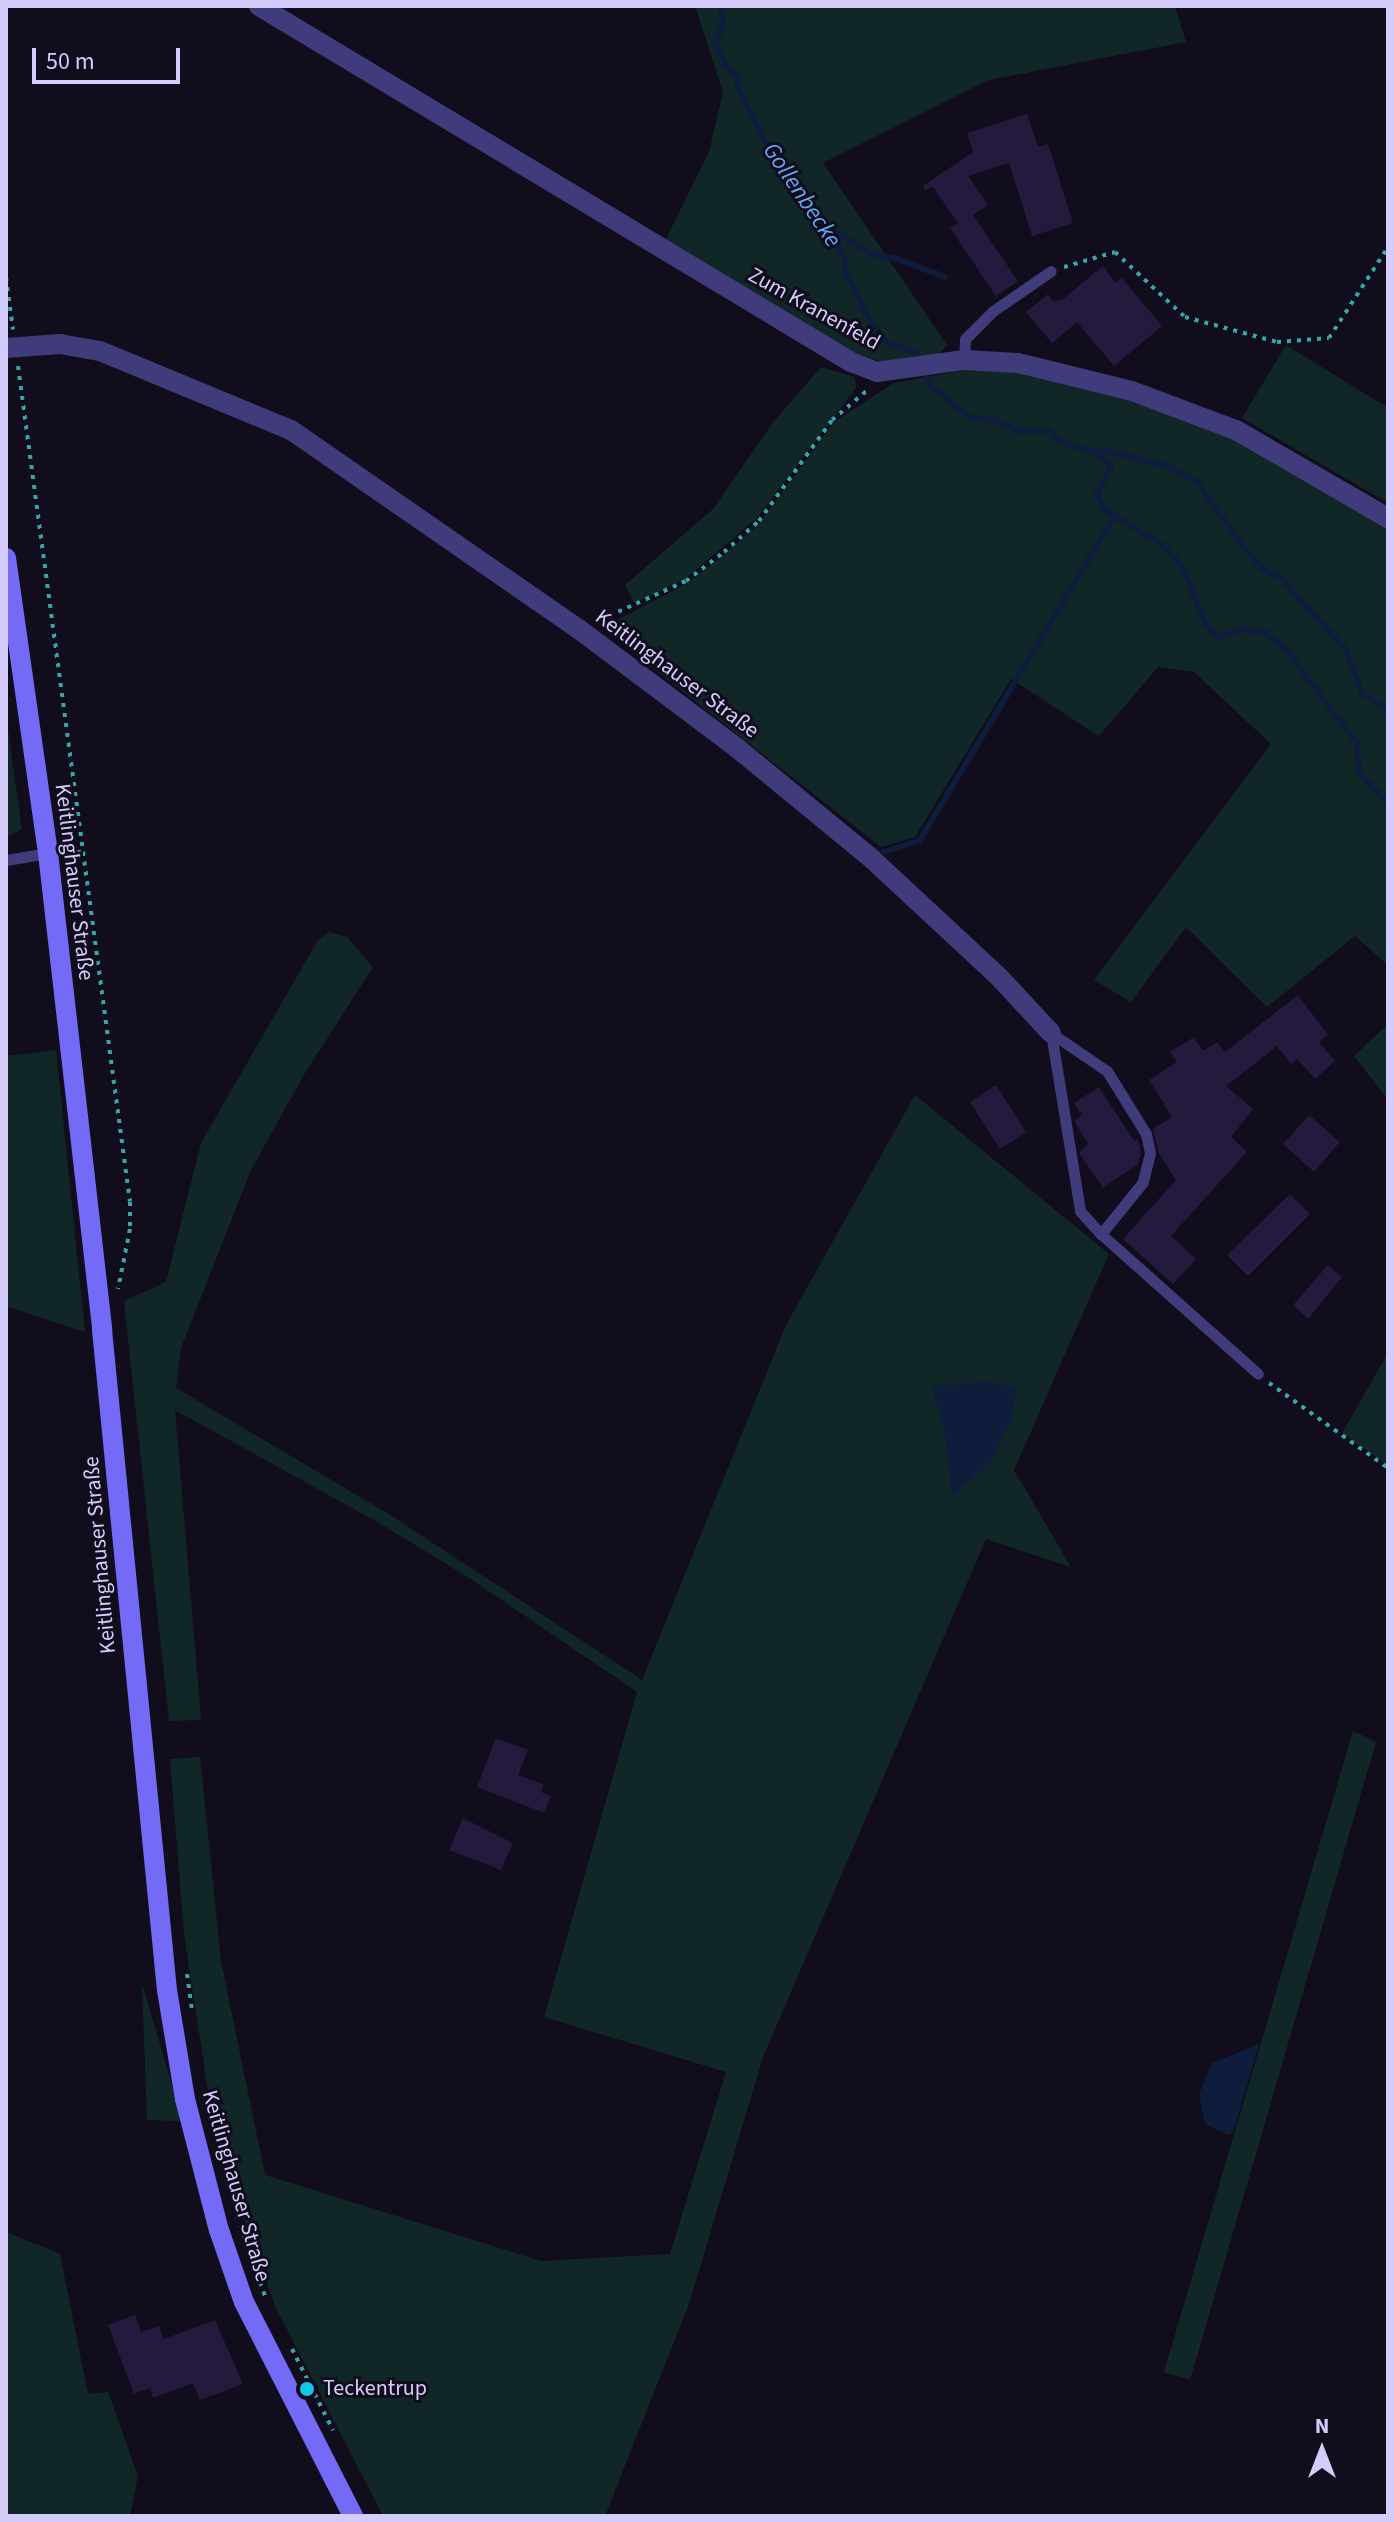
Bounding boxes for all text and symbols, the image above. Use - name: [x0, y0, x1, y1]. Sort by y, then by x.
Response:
- scale bar: [36, 32, 184, 82]
- text: 50 m: [46, 44, 95, 79]
- water label: Gollenbecke: [757, 137, 847, 253]
- street label: Zum Kranenfeld: [743, 262, 885, 356]
- street label: Keitlinghauser Straße: [590, 604, 764, 744]
- street label: Keitlinghauser Straße: [49, 782, 99, 982]
- street label: Keitlinghauser Straße: [78, 1455, 122, 1655]
- street label: Keitlinghauser Straße: [196, 2087, 276, 2285]
- place label: Teckentrup: [323, 2376, 427, 2402]
- marker: Teckentrup: [298, 2380, 316, 2398]
- north arrow: [1282, 2410, 1362, 2490]
- text: N: [1315, 2410, 1329, 2442]

